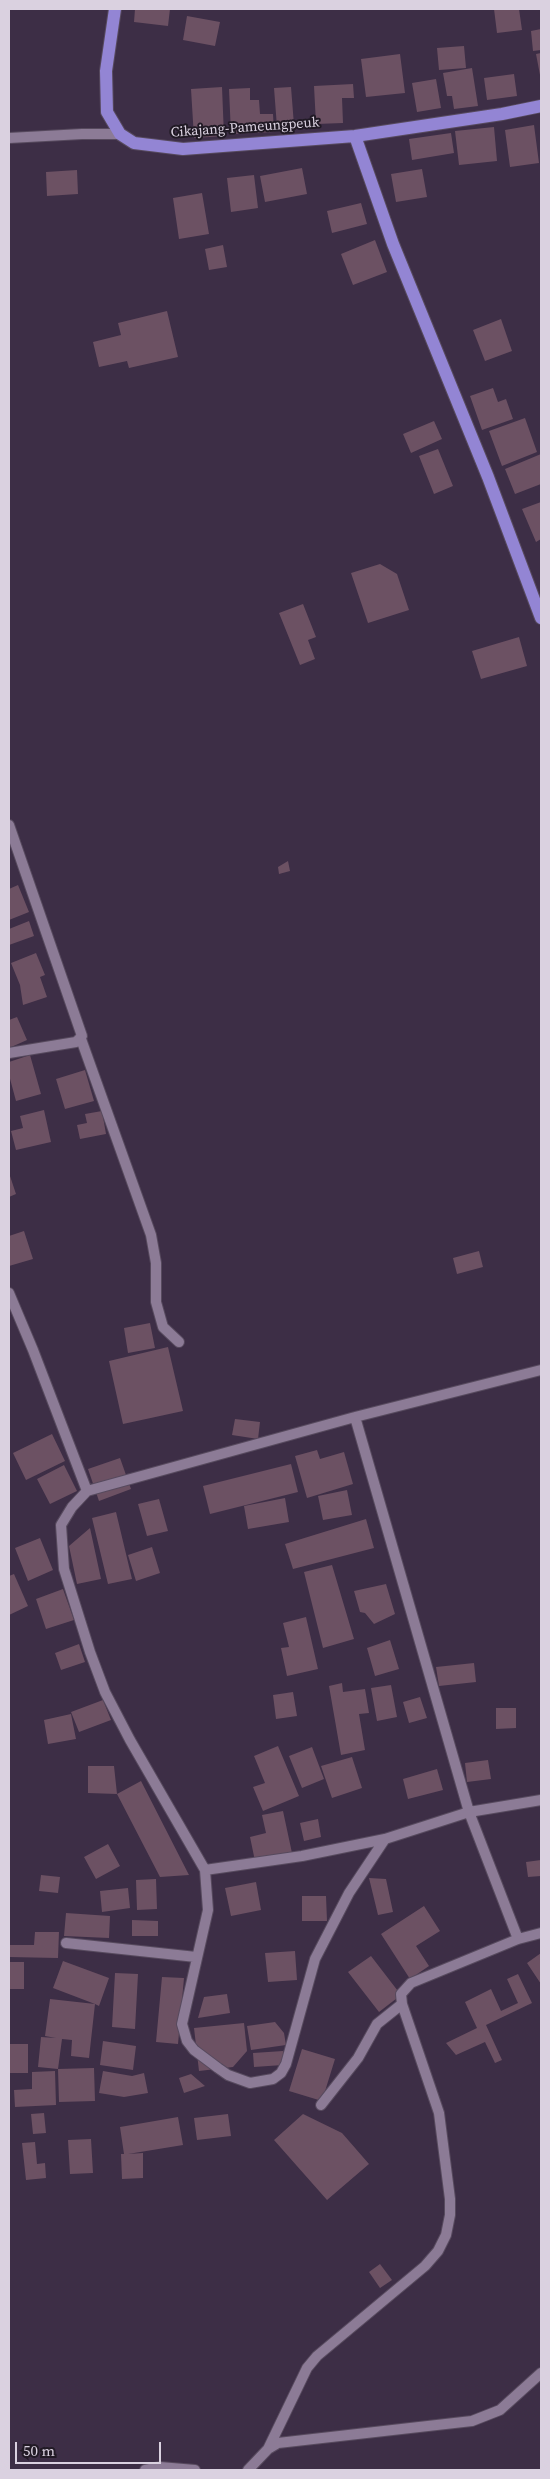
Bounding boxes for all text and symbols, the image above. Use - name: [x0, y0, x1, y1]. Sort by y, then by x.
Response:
- street label: Cikajang-Pameungpeuk: [170, 114, 320, 142]
- scale bar: [18, 2432, 164, 2464]
- text: 50 m: [23, 2440, 55, 2461]

